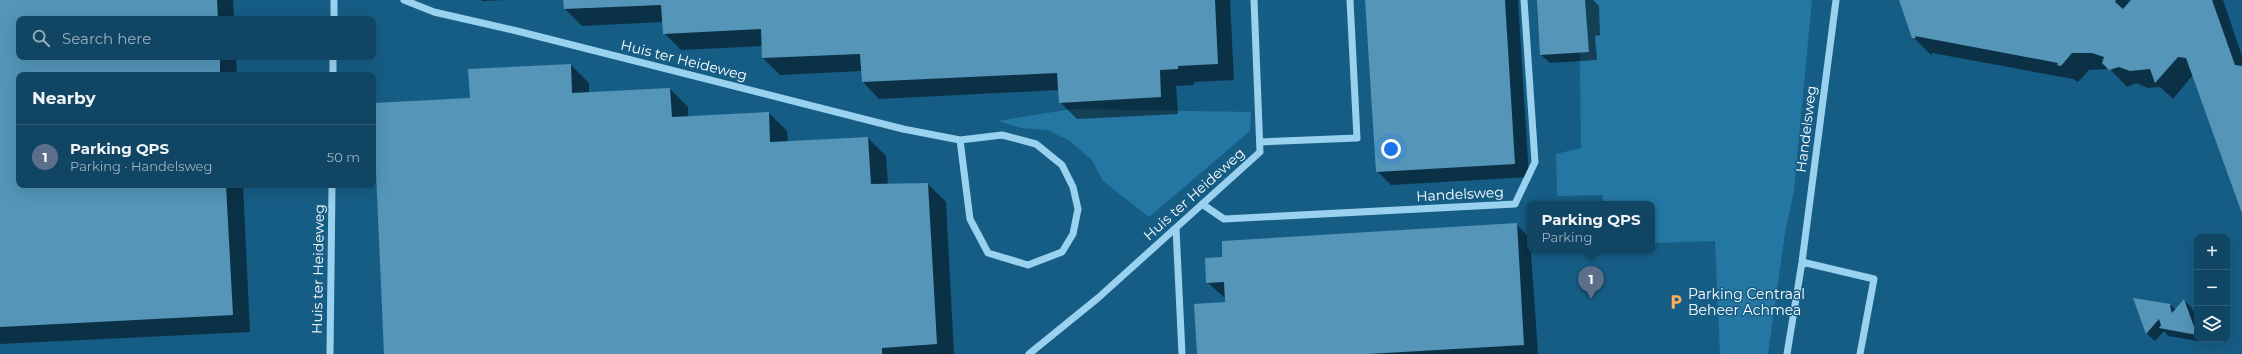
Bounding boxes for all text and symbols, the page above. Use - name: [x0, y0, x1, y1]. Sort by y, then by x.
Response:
- search box: [16, 16, 376, 60]
- icon: search: [30, 27, 52, 49]
- text: Search here: [62, 29, 151, 48]
- street label: Huis ter Heideweg: [619, 36, 749, 84]
- street label: Handelsweg: [1792, 84, 1820, 174]
- text: Nearby: [32, 88, 96, 108]
- text: Parking QPS: [70, 139, 169, 158]
- your location: [1381, 139, 1401, 159]
- street label: Huis ter Heideweg: [1140, 144, 1248, 244]
- text: 1: [42, 149, 48, 165]
- text: 50 m: [327, 149, 360, 165]
- text: Parking · Handelsweg: [70, 158, 212, 174]
- street label: Handelsweg: [1416, 183, 1504, 205]
- popup: [1527, 201, 1655, 253]
- street label: Huis ter Heideweg: [308, 204, 328, 334]
- text: Parking QPS: [1541, 210, 1641, 229]
- text: Parking: [1541, 229, 1592, 245]
- map controls: [2194, 234, 2230, 342]
- button: +: [2194, 234, 2230, 270]
- pin: 1: [1578, 266, 1604, 299]
- button: −: [2194, 270, 2230, 306]
- place label: Parking Centraal Beheer Achmea: [1688, 285, 1805, 319]
- parking icon: Parking Centraal Beheer Achmea: [1667, 293, 1685, 311]
- button: layers: [2194, 306, 2230, 342]

